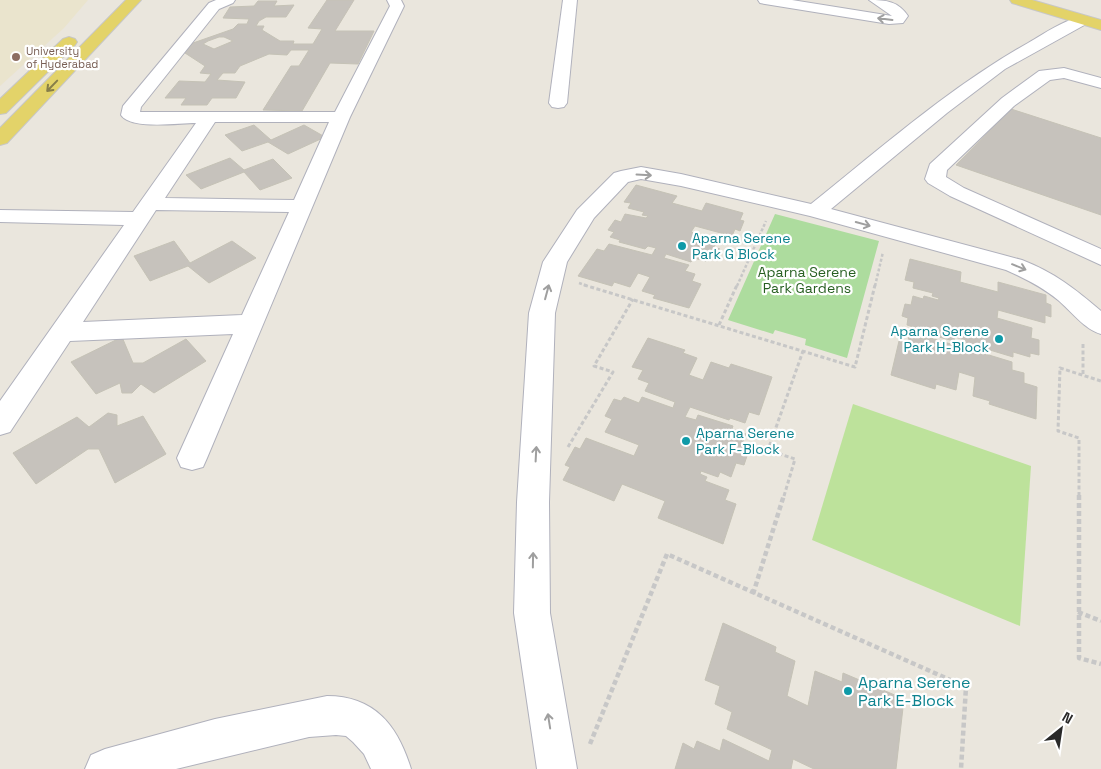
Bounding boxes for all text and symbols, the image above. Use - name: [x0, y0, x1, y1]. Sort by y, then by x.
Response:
- one-way arrow: [877, 14, 893, 24]
- place label: University of Hyderabad: [26, 44, 98, 71]
- marker: University of Hyderabad: [10, 51, 22, 63]
- one-way arrow: [46, 80, 58, 92]
- one-way arrow: [636, 170, 652, 179]
- one-way arrow: [854, 220, 870, 229]
- place label: Aparna Serene Park G Block: [692, 229, 790, 263]
- marker: Aparna Serene Park G Block: [676, 240, 688, 252]
- park label: Aparna Serene Park Gardens: [758, 263, 856, 297]
- one-way arrow: [1011, 263, 1026, 273]
- one-way arrow: [543, 285, 553, 301]
- place label: Aparna Serene Park H-Block: [891, 322, 989, 356]
- marker: Aparna Serene Park H-Block: [993, 333, 1005, 345]
- place label: Aparna Serene Park F-Block: [696, 424, 794, 458]
- marker: Aparna Serene Park F-Block: [680, 435, 692, 447]
- one-way arrow: [531, 446, 540, 462]
- one-way arrow: [528, 552, 537, 568]
- place label: Aparna Serene Park E-Block: [858, 672, 971, 711]
- marker: Aparna Serene Park E-Block: [842, 685, 854, 697]
- north arrow: [1036, 704, 1086, 754]
- text: N: [1059, 708, 1076, 728]
- one-way arrow: [544, 713, 554, 729]

